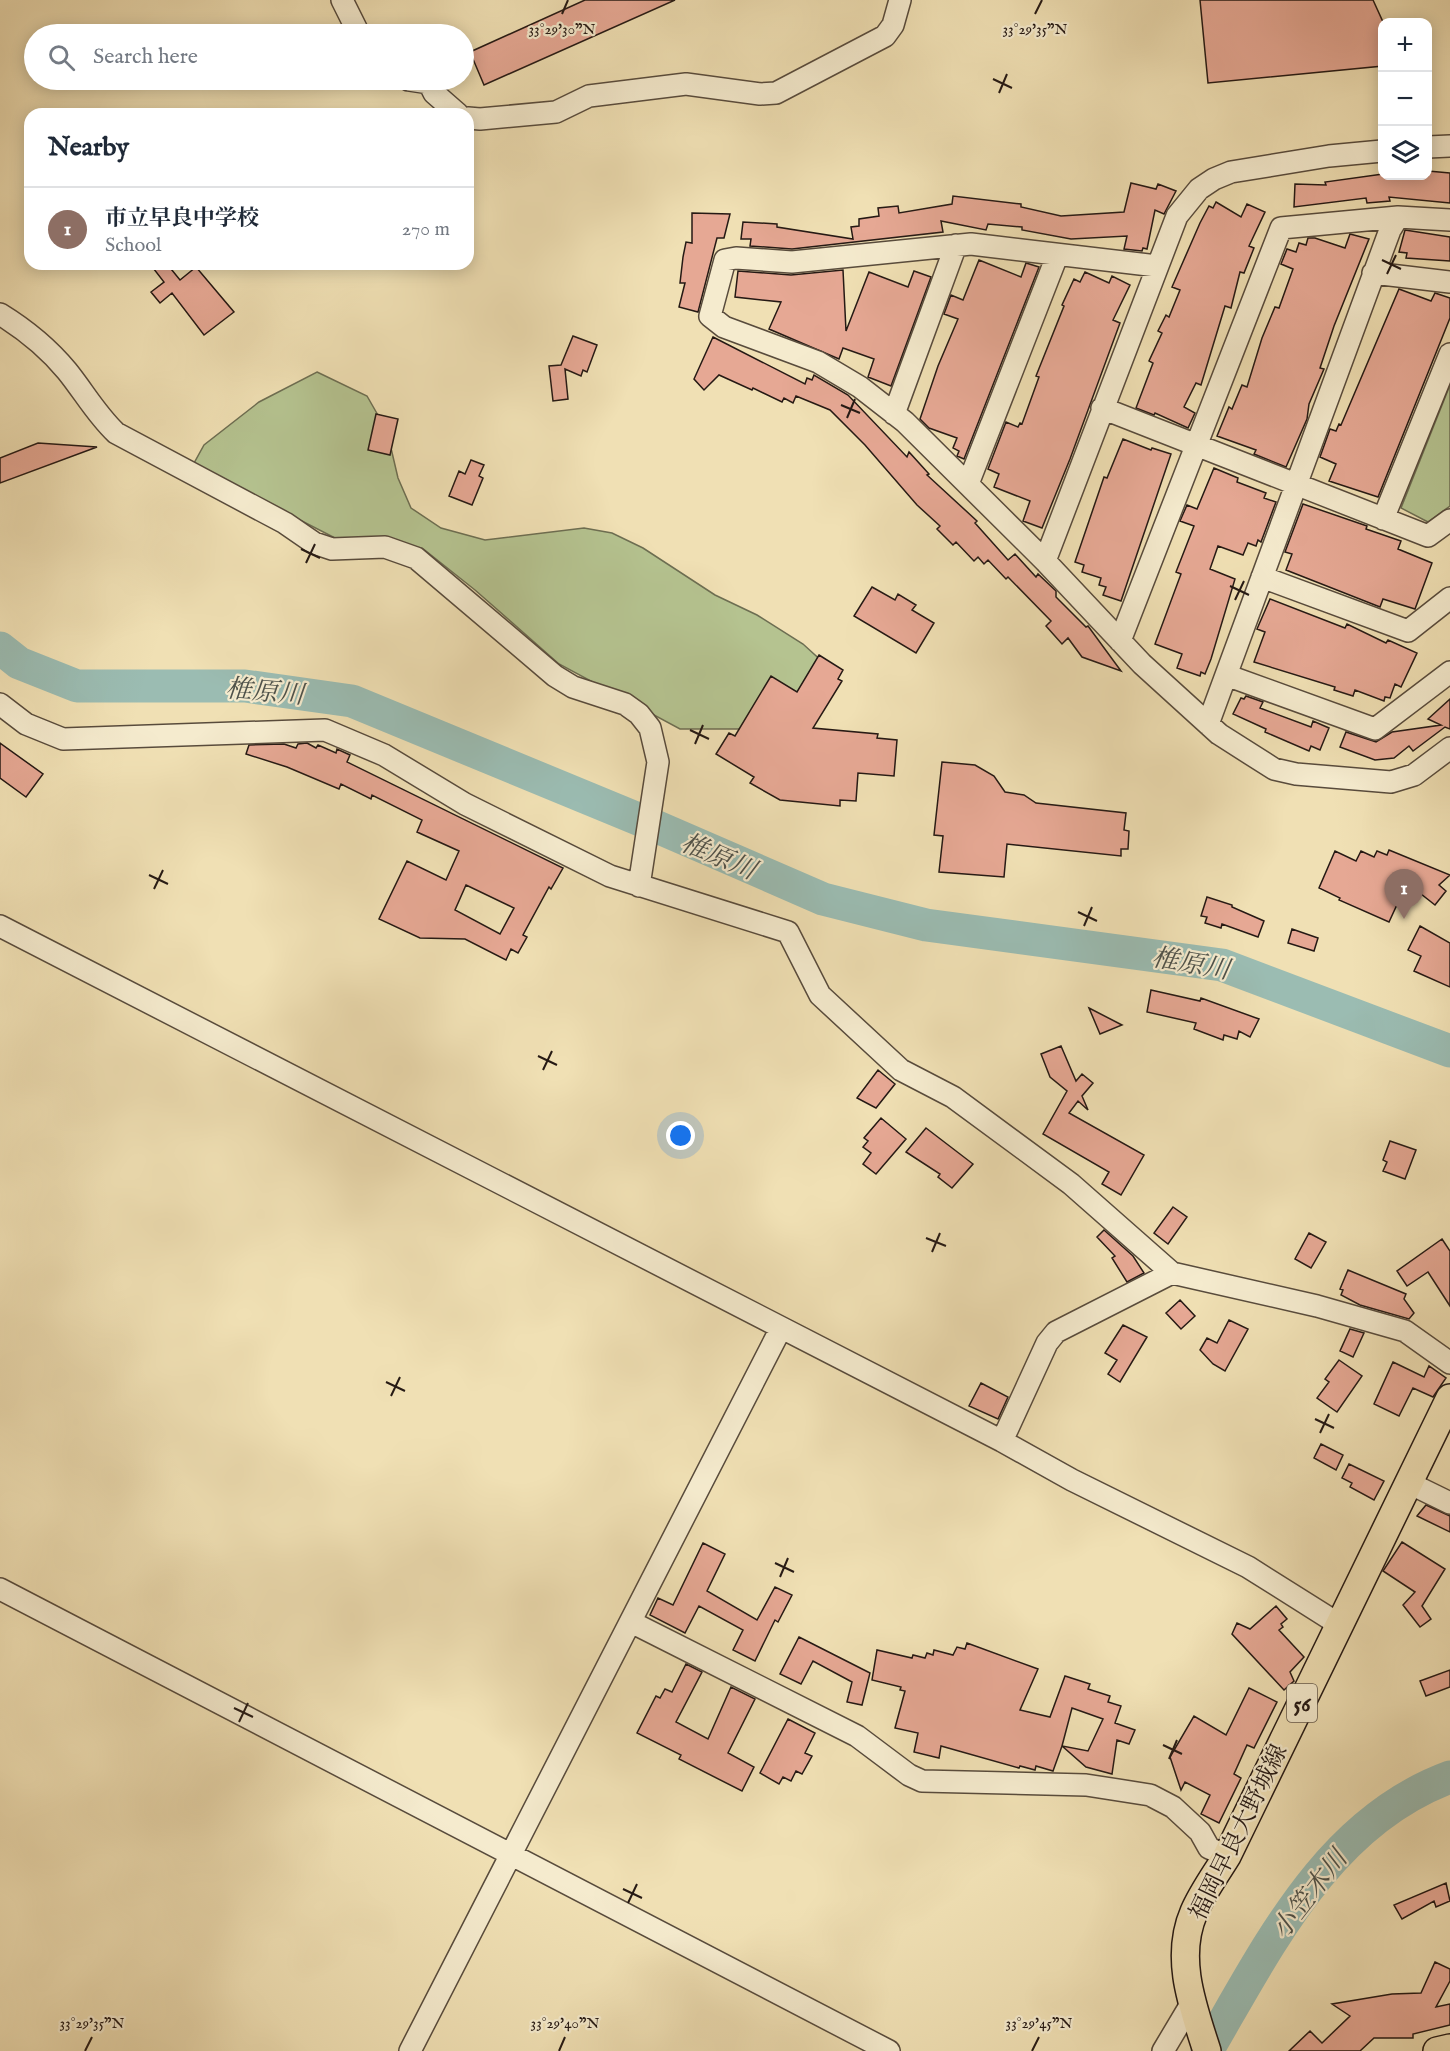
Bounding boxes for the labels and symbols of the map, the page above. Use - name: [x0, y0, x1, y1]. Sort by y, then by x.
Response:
- text: 33°29'30"N: [528, 20, 596, 39]
- text: 33°29'35"N: [1002, 20, 1068, 39]
- water label: 椎原川: [225, 673, 308, 713]
- water label: 椎原川: [676, 827, 764, 889]
- pin: 1: [1384, 870, 1424, 919]
- water label: 椎原川: [1149, 941, 1235, 988]
- your location: [666, 1121, 695, 1150]
- road number: 56: [1287, 1684, 1317, 1722]
- street label: 福岡早良大野城線: [1183, 1740, 1295, 1926]
- water label: 小笠木川: [1265, 1841, 1357, 1946]
- text: 33°29'35"N: [59, 2014, 125, 2033]
- text: 33°29'40"N: [531, 2014, 599, 2033]
- text: 33°29'45"N: [1006, 2014, 1072, 2033]

